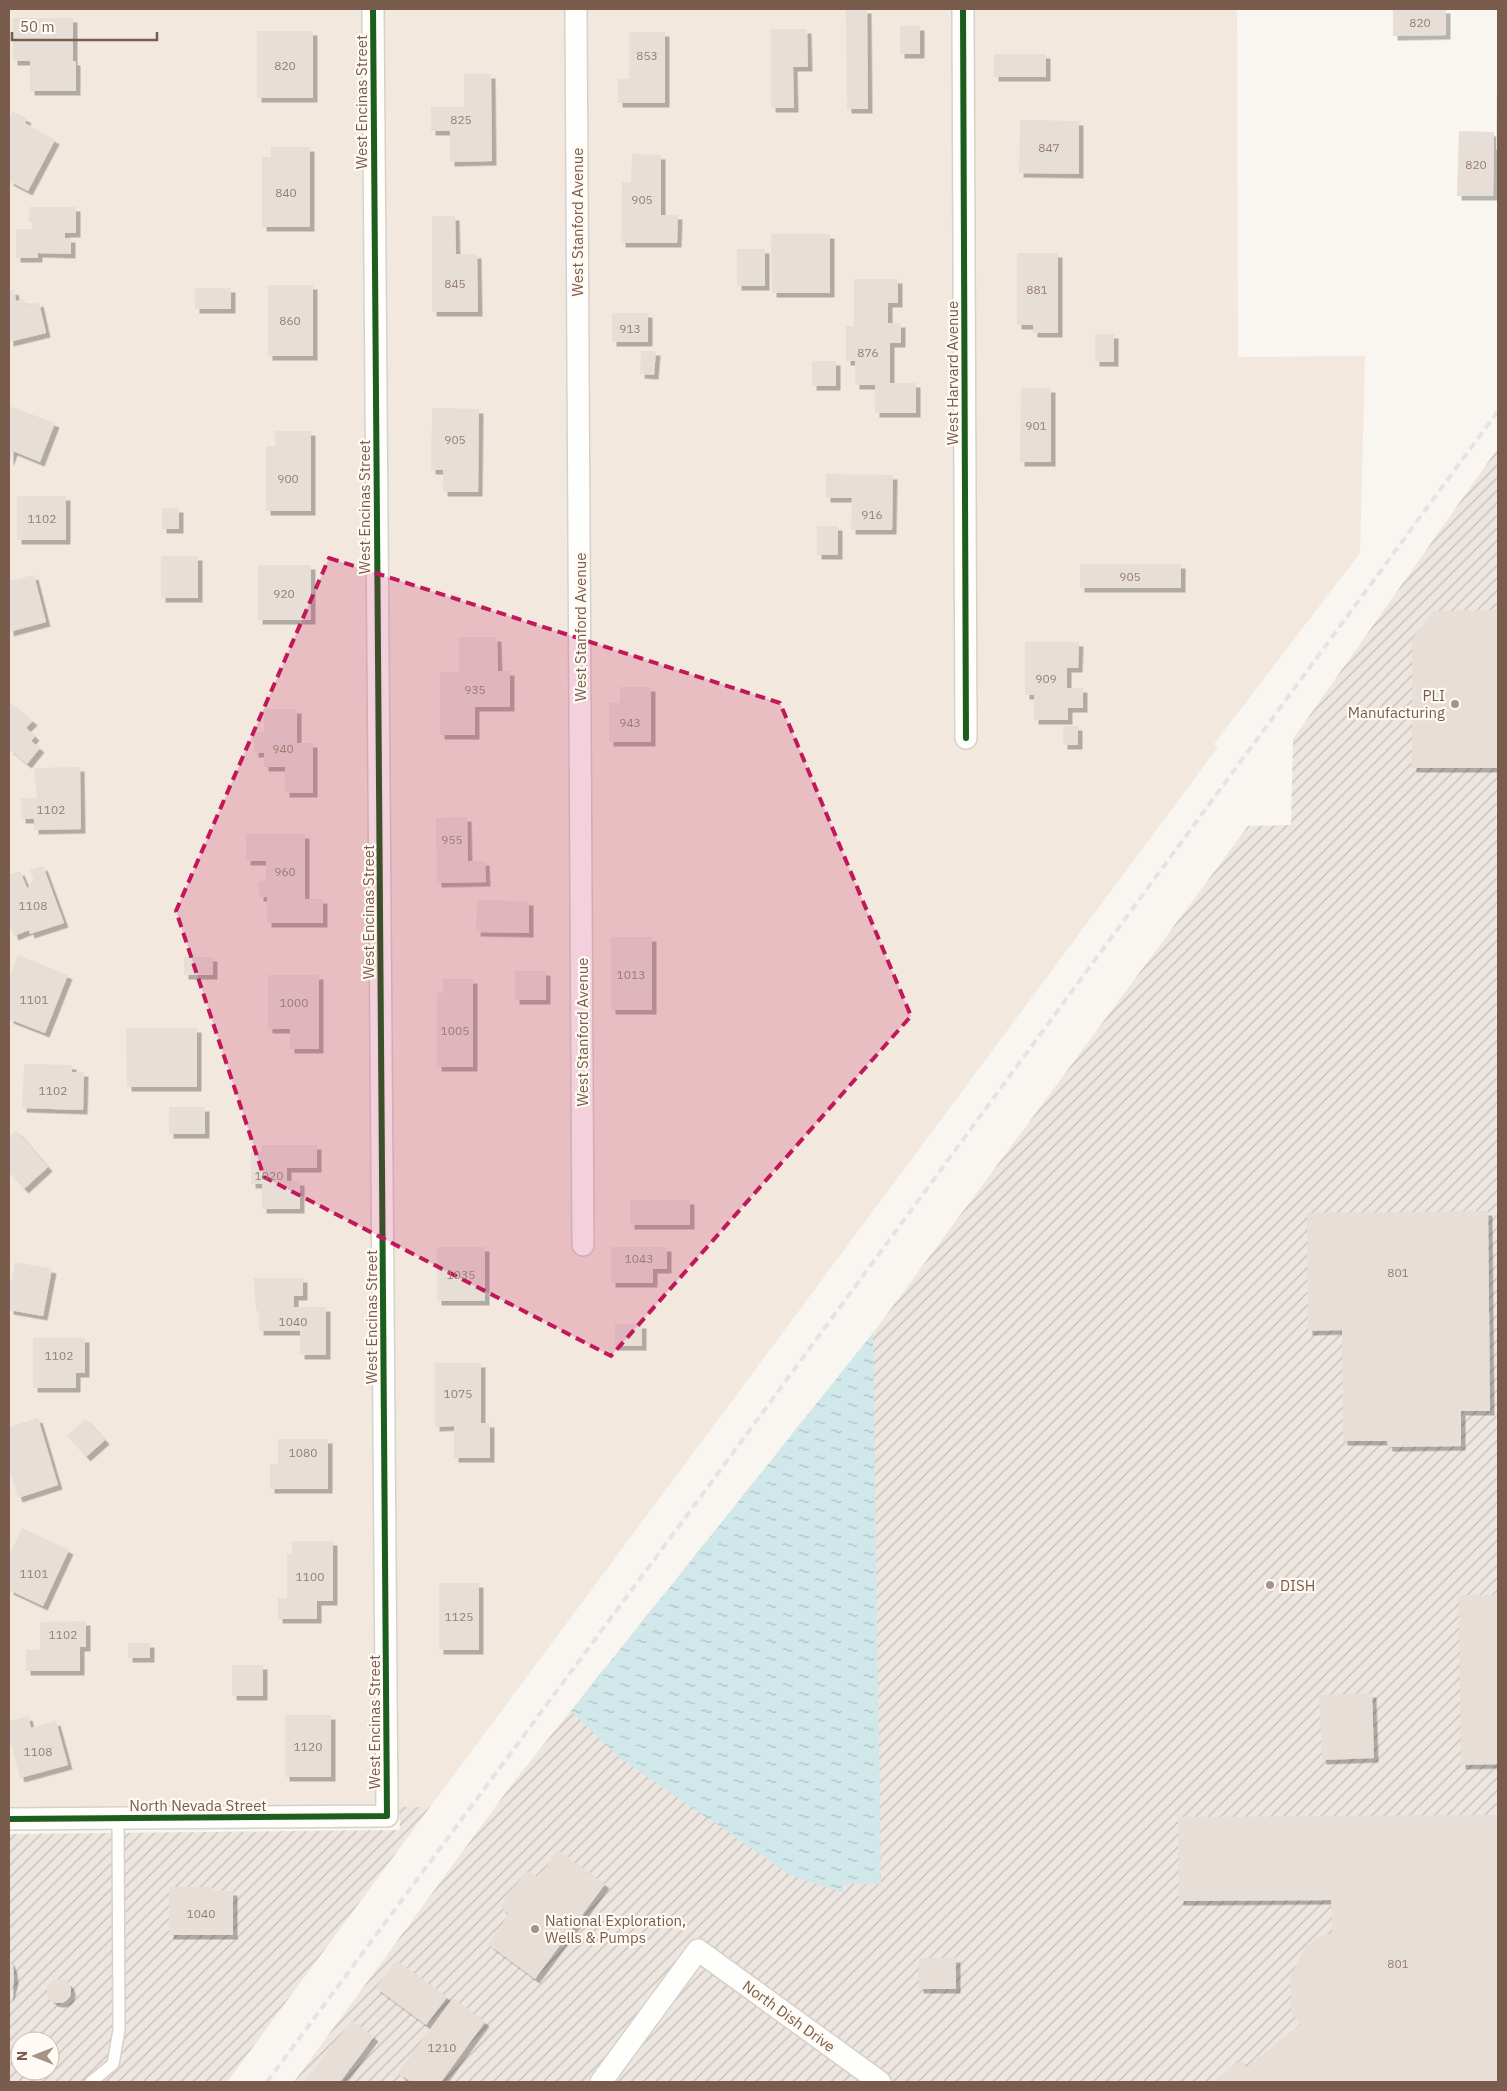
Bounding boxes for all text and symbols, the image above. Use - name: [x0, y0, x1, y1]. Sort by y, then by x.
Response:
- scale bar: [12, 10, 158, 42]
- house number: 820: [1409, 15, 1431, 30]
- text: 50 m: [20, 17, 55, 36]
- street label: West Encinas Street: [352, 35, 371, 169]
- house number: 853: [636, 48, 658, 63]
- house number: 820: [274, 58, 296, 73]
- house number: 825: [450, 112, 472, 127]
- house number: 847: [1038, 140, 1060, 155]
- street label: West Stanford Avenue: [568, 148, 587, 296]
- house number: 820: [1465, 157, 1487, 172]
- house number: 840: [275, 185, 297, 200]
- house number: 905: [631, 192, 653, 207]
- house number: 845: [444, 276, 466, 291]
- house number: 881: [1026, 282, 1048, 297]
- street label: West Harvard Avenue: [943, 301, 962, 445]
- house number: 860: [279, 313, 301, 328]
- house number: 913: [619, 321, 641, 336]
- house number: 876: [857, 345, 879, 360]
- house number: 901: [1025, 418, 1047, 433]
- house number: 905: [444, 432, 466, 447]
- street label: West Encinas Street: [355, 440, 374, 574]
- house number: 900: [277, 471, 299, 486]
- house number: 916: [861, 507, 883, 522]
- house number: 1102: [28, 511, 56, 526]
- street label: West Stanford Avenue: [571, 553, 590, 701]
- house number: 905: [1119, 569, 1141, 584]
- house number: 920: [273, 586, 295, 601]
- house number: 909: [1035, 671, 1057, 686]
- house number: 935: [464, 682, 486, 697]
- place label: PLI Manufacturing: [1348, 686, 1445, 722]
- marker: PLI Manufacturing: [1449, 698, 1461, 710]
- house number: 943: [619, 715, 641, 730]
- house number: 940: [272, 741, 294, 756]
- house number: 1102: [37, 802, 65, 817]
- house number: 955: [441, 832, 463, 847]
- street label: West Encinas Street: [359, 845, 378, 979]
- house number: 960: [274, 864, 296, 879]
- house number: 1108: [19, 898, 47, 913]
- street label: West Stanford Avenue: [573, 958, 592, 1106]
- house number: 1013: [617, 967, 645, 982]
- house number: 1101: [20, 992, 48, 1007]
- house number: 1000: [280, 995, 308, 1010]
- house number: 1005: [441, 1023, 469, 1038]
- house number: 1102: [39, 1083, 67, 1098]
- house number: 1020: [255, 1168, 283, 1183]
- street label: West Encinas Street: [362, 1250, 381, 1384]
- house number: 1043: [625, 1251, 653, 1266]
- house number: 801: [1387, 1265, 1409, 1280]
- house number: 1035: [447, 1267, 475, 1282]
- house number: 1040: [279, 1314, 307, 1329]
- house number: 1102: [45, 1348, 73, 1363]
- house number: 1075: [444, 1386, 472, 1401]
- house number: 1080: [289, 1445, 317, 1460]
- house number: 1101: [20, 1566, 48, 1581]
- house number: 1100: [296, 1569, 324, 1584]
- place label: DISH: [1280, 1576, 1315, 1595]
- marker: DISH: [1264, 1579, 1276, 1591]
- house number: 1125: [445, 1609, 473, 1624]
- house number: 1102: [49, 1627, 77, 1642]
- street label: West Encinas Street: [365, 1655, 384, 1789]
- house number: 1120: [294, 1739, 322, 1754]
- house number: 1108: [24, 1744, 52, 1759]
- street label: North Nevada Street: [129, 1796, 267, 1815]
- house number: 1040: [187, 1906, 215, 1921]
- place label: National Exploration, Wells & Pumps: [545, 1911, 686, 1947]
- marker: National Exploration, Wells & Pumps: [529, 1923, 541, 1935]
- house number: 801: [1387, 1956, 1409, 1971]
- street label: North Dish Drive: [739, 1976, 839, 2056]
- north arrow: [10, 2031, 60, 2081]
- house number: 1210: [428, 2040, 456, 2055]
- text: N: [13, 2051, 31, 2061]

